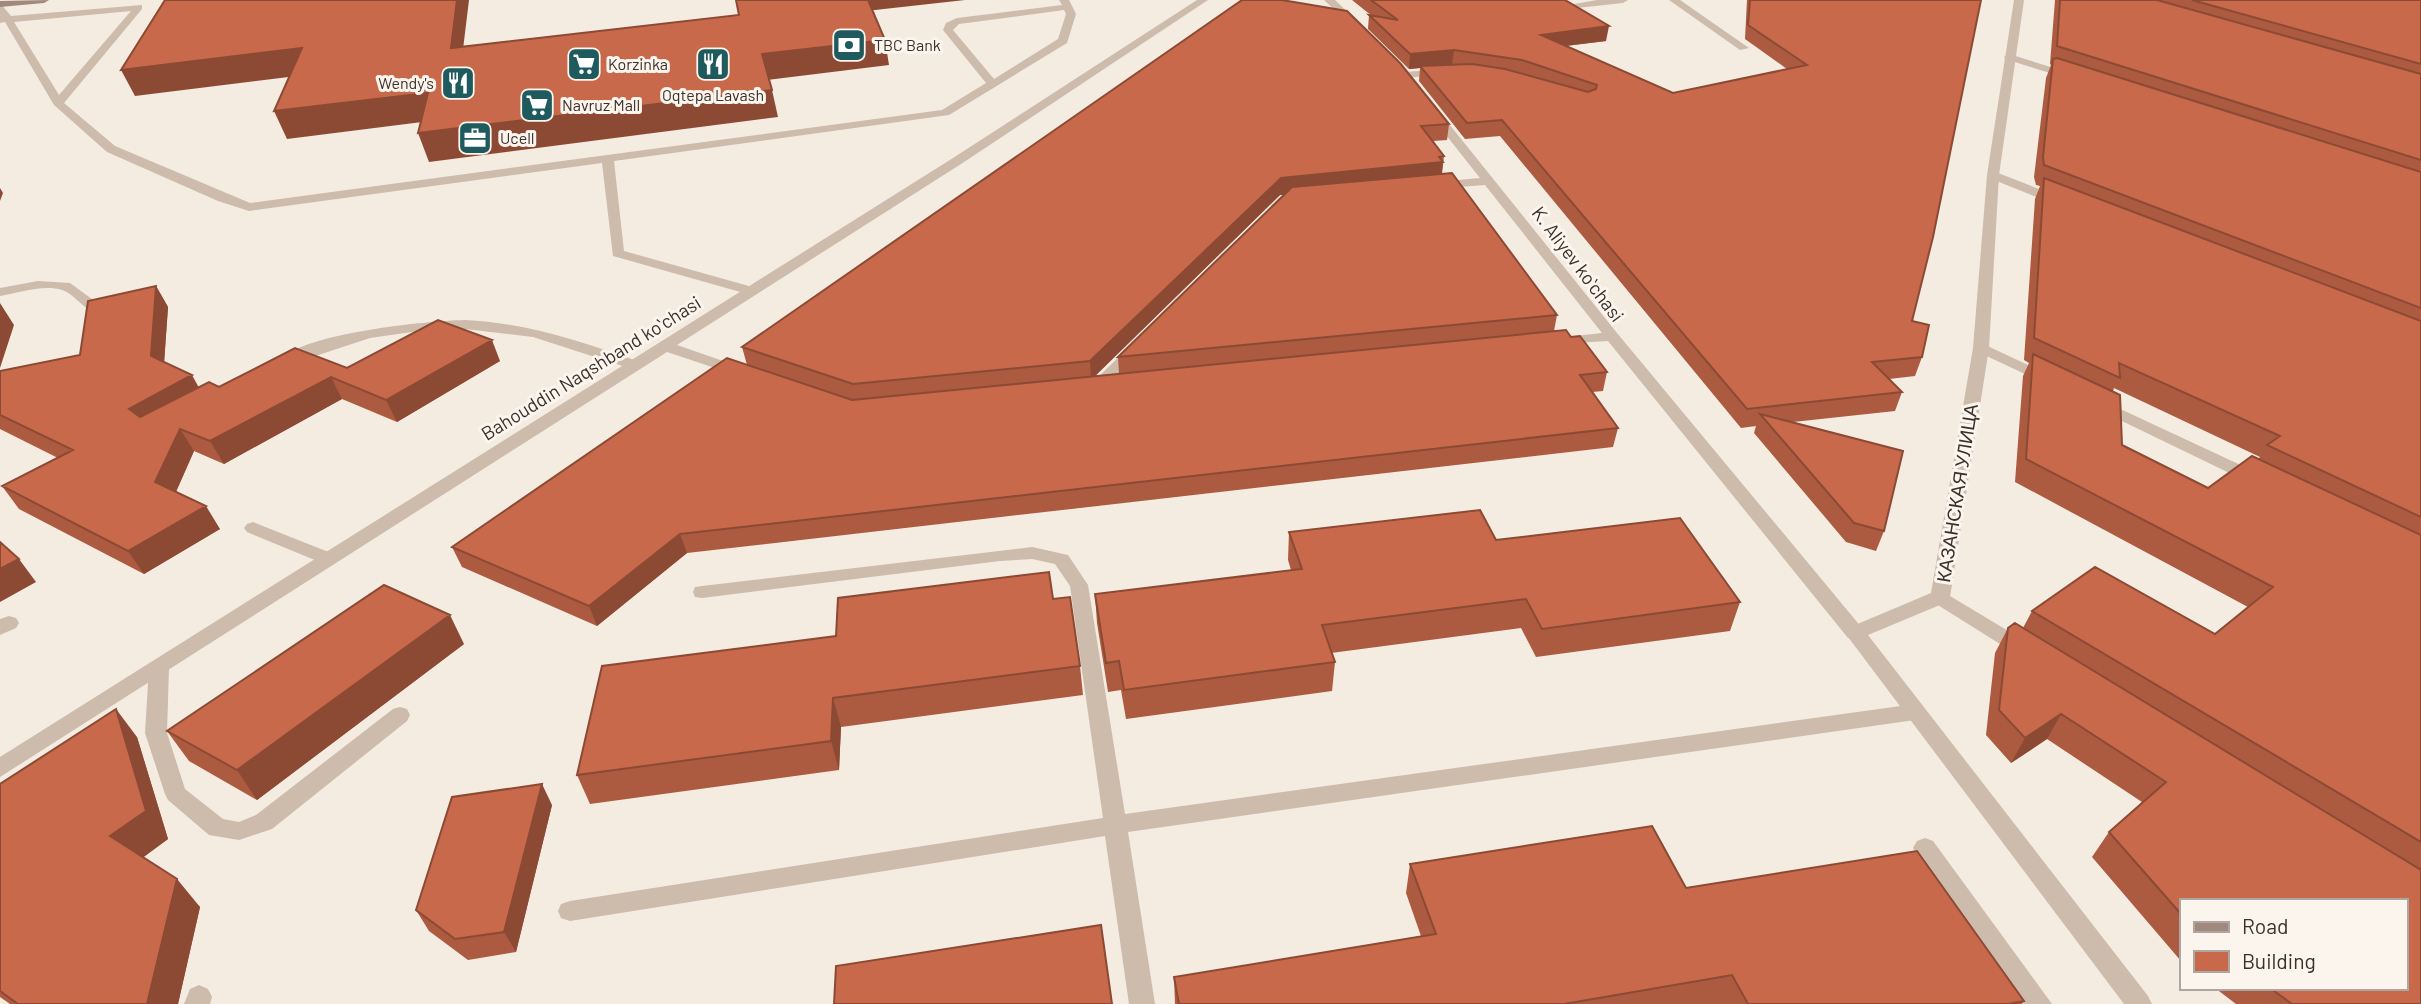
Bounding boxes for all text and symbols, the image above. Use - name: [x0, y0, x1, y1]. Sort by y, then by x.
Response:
- bank icon: TBC Bank: [830, 26, 868, 64]
- place label: TBC Bank: [874, 35, 941, 54]
- supermarket icon: Korzinka: [565, 45, 603, 83]
- restaurant icon: Oqtepa Lavash: [694, 45, 732, 83]
- place label: Korzinka: [608, 54, 668, 73]
- restaurant icon: Wendy's: [439, 64, 477, 102]
- place label: Wendy's: [378, 73, 434, 92]
- place label: Oqtepa Lavash: [662, 85, 764, 104]
- supermarket icon: Navruz Mall: [518, 86, 556, 124]
- place label: Navruz Mall: [562, 95, 640, 114]
- office icon: Ucell: [456, 119, 494, 157]
- place label: Ucell: [500, 128, 535, 147]
- street label: K. Aliyev koʻchasi: [1528, 201, 1629, 326]
- street label: Bahouddin Naqshband koʻchasi: [477, 290, 705, 445]
- street label: КАЗАНСКАЯ УЛИЦА: [1931, 402, 1982, 584]
- legend: [2180, 899, 2407, 990]
- text: Road: [2242, 913, 2288, 938]
- text: Building: [2242, 948, 2316, 973]

